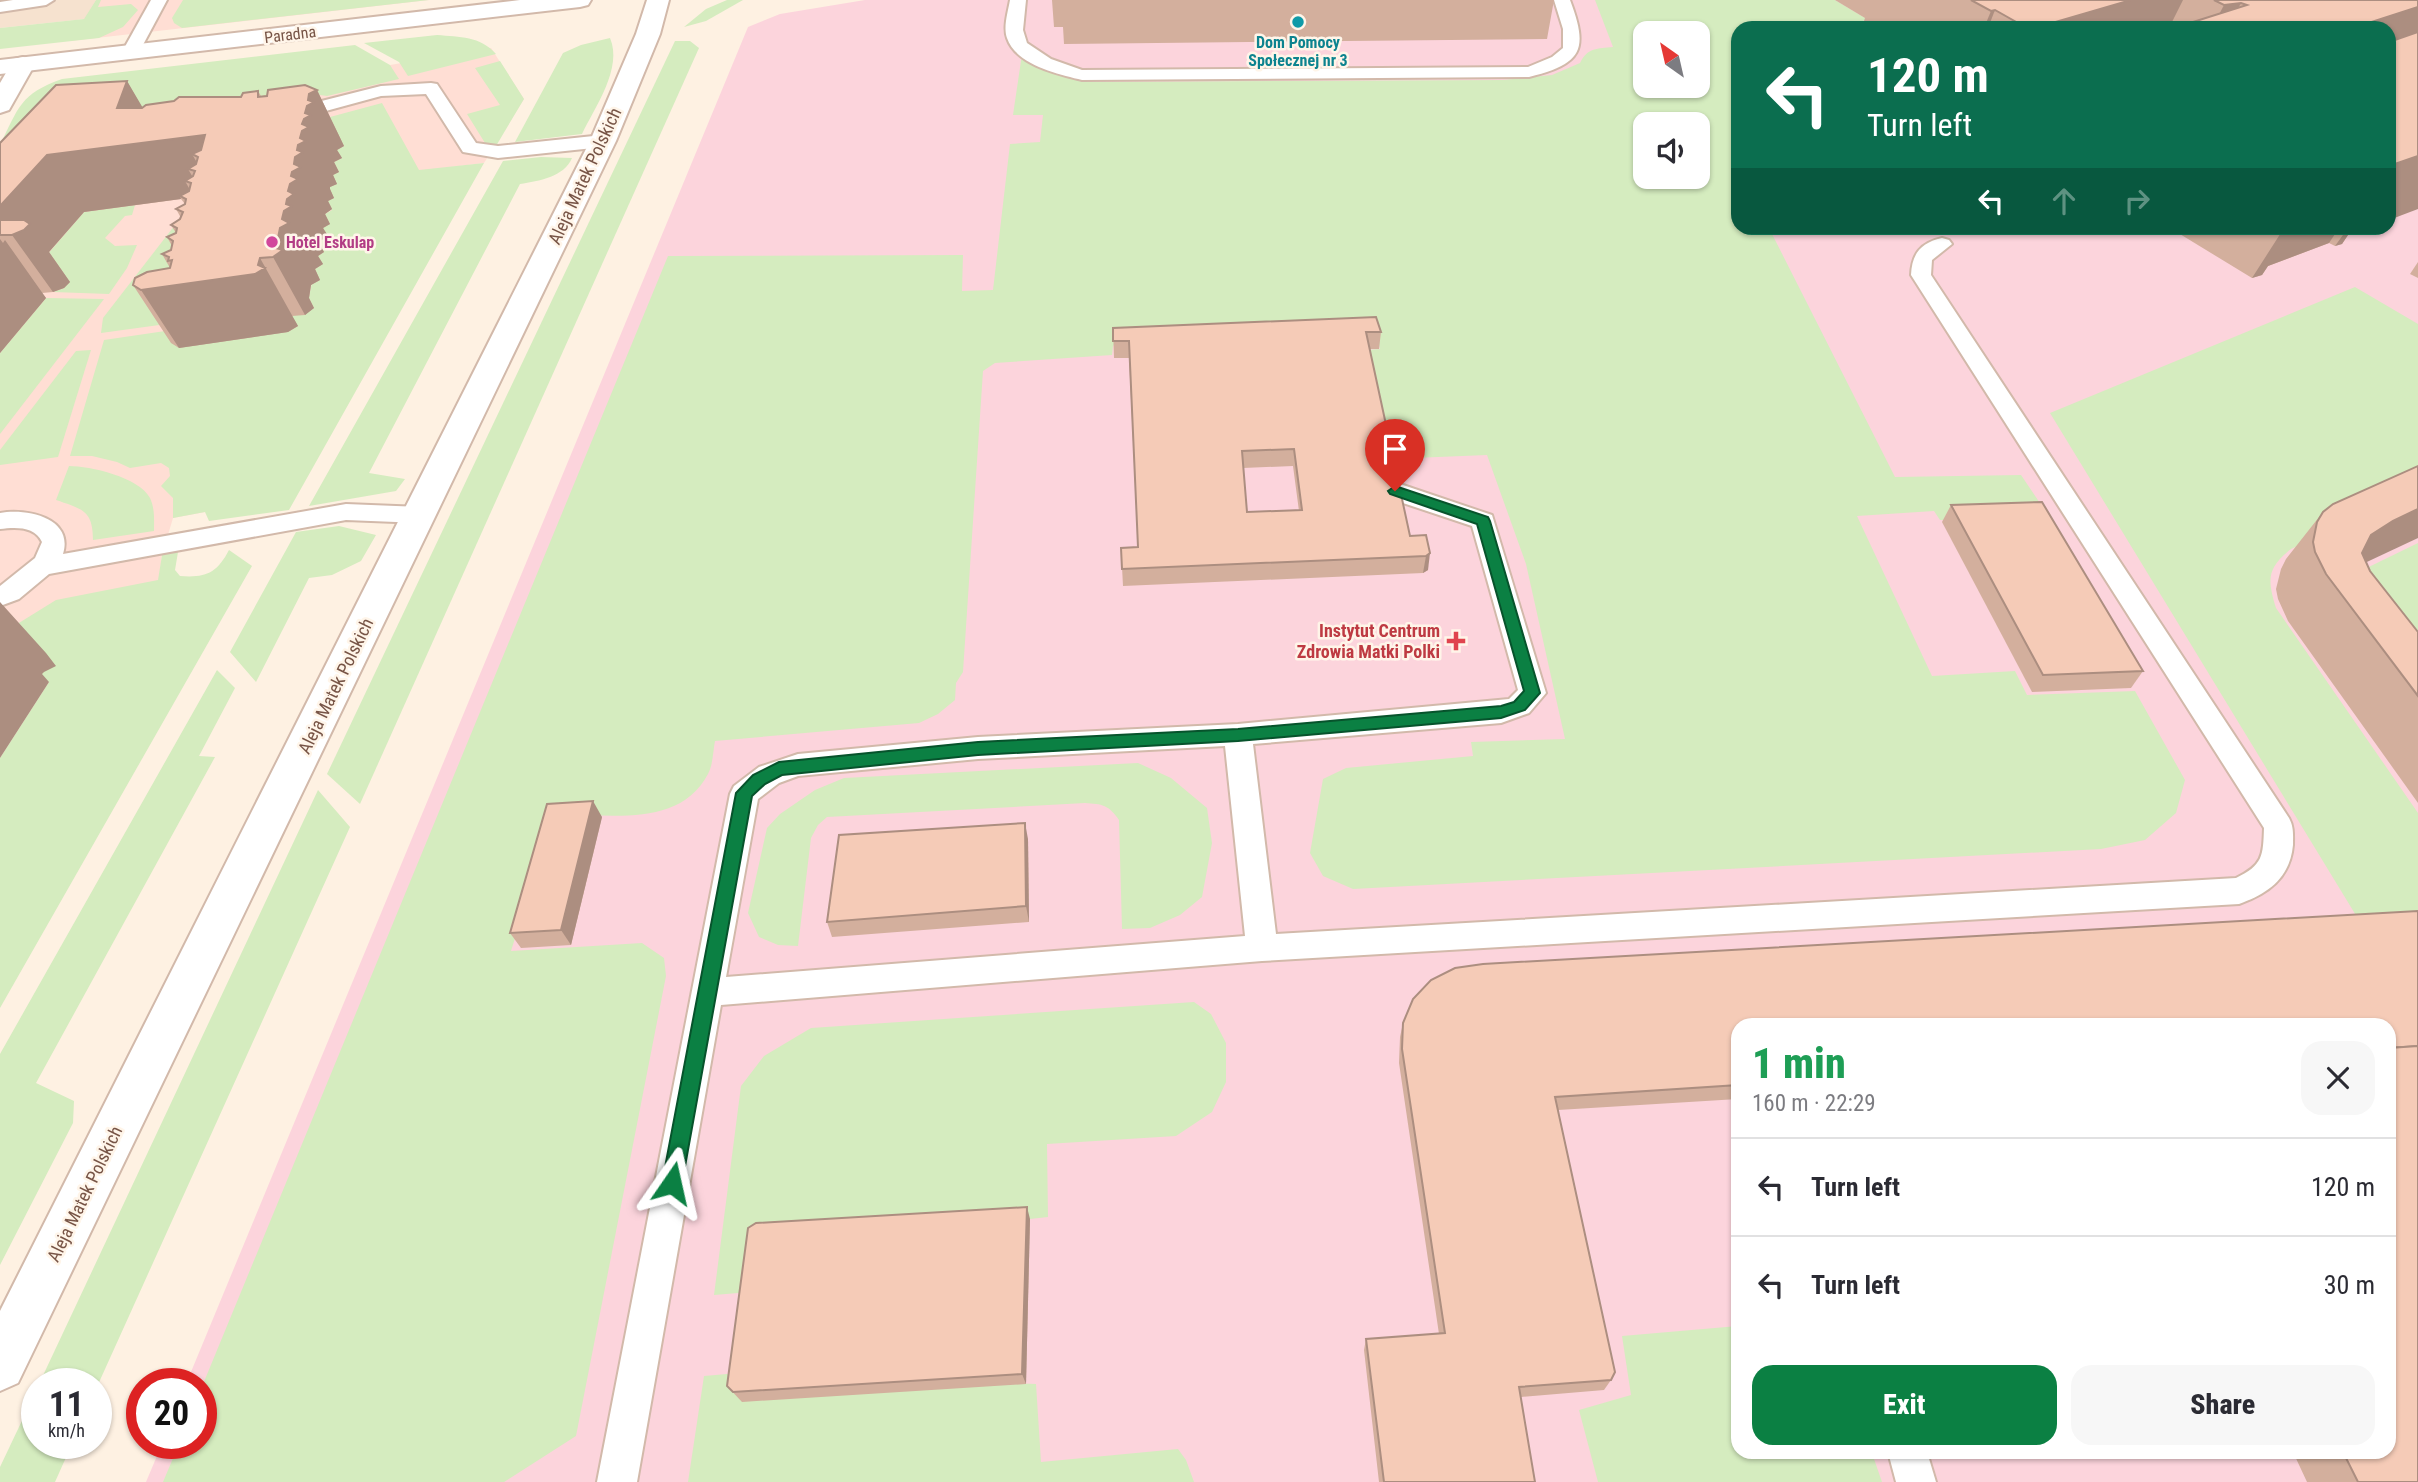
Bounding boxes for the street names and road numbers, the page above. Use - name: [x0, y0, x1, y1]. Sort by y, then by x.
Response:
- street label: Paradna: [263, 22, 317, 47]
- street label: Aleja Matek Polskich: [544, 104, 625, 247]
- street label: Aleja Matek Polskich: [294, 614, 378, 757]
- street label: Aleja Matek Polskich: [43, 1122, 127, 1265]

